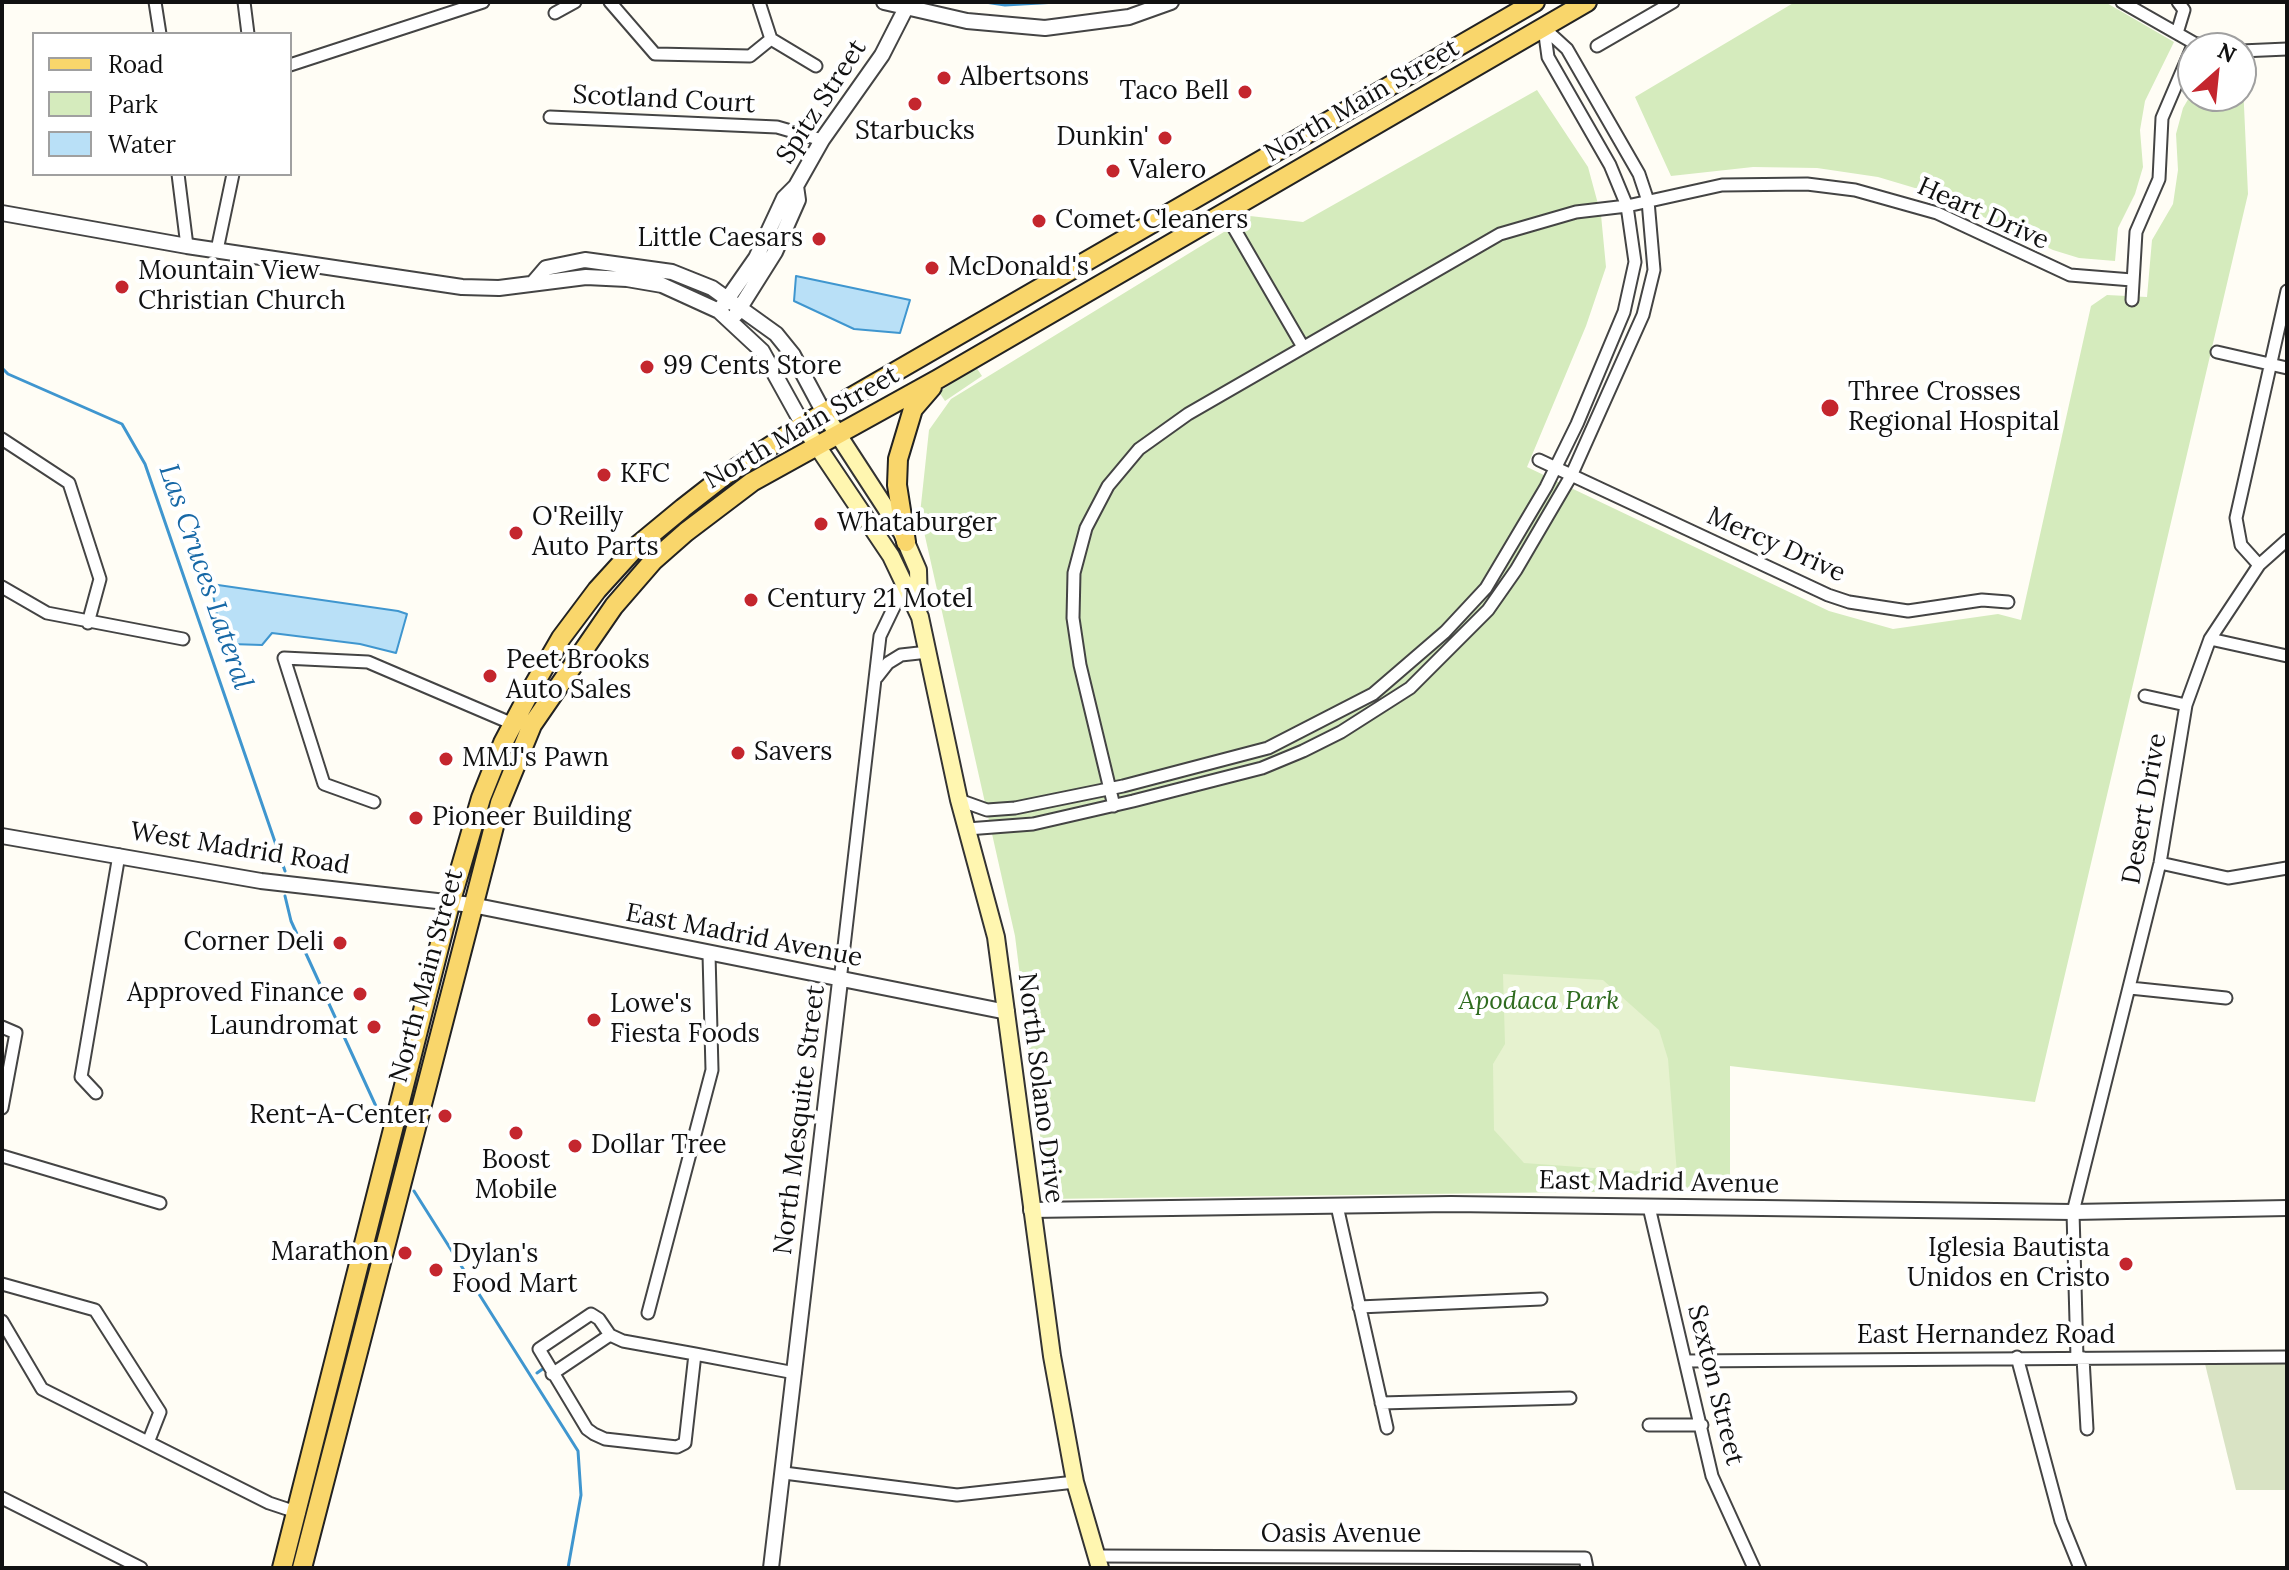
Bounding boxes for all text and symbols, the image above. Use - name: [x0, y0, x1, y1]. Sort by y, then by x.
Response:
- legend: [32, 32, 292, 176]
- north arrow: [2177, 32, 2257, 112]
- street label: North Main Street: [1259, 33, 1465, 169]
- street label: Spitz Street: [770, 34, 874, 170]
- text: N: [2213, 36, 2241, 69]
- text: Road: [108, 49, 164, 80]
- place label: Albertsons: [960, 62, 1089, 94]
- marker: Albertsons: [935, 69, 953, 87]
- place label: Taco Bell: [1119, 76, 1229, 108]
- street label: Scotland Court: [572, 80, 756, 120]
- marker: Taco Bell: [1236, 83, 1254, 101]
- text: Park: [108, 89, 158, 120]
- marker: Starbucks: [906, 95, 924, 113]
- place label: Starbucks: [855, 116, 975, 148]
- place label: Dunkin': [1056, 122, 1149, 154]
- text: Water: [108, 129, 176, 160]
- marker: Dunkin': [1156, 129, 1174, 147]
- place label: Valero: [1129, 155, 1206, 187]
- marker: Valero: [1104, 162, 1122, 180]
- street label: Heart Drive: [1912, 171, 2054, 257]
- place label: Comet Cleaners: [1055, 205, 1248, 237]
- marker: Comet Cleaners: [1030, 212, 1048, 230]
- place label: Little Caesars: [637, 223, 803, 255]
- marker: Little Caesars: [810, 230, 828, 248]
- place label: McDonald's: [948, 252, 1089, 284]
- place label: Mountain View Christian Church: [138, 256, 346, 318]
- marker: McDonald's: [923, 259, 941, 277]
- marker: Mountain View Christian Church: [113, 278, 131, 296]
- place label: 99 Cents Store: [663, 351, 842, 383]
- marker: 99 Cents Store: [638, 358, 656, 376]
- street label: North Main Street: [699, 360, 905, 496]
- place label: Three Crosses Regional Hospital: [1848, 377, 2060, 438]
- marker: Three Crosses Regional Hospital: [1819, 397, 1841, 419]
- place label: KFC: [620, 459, 670, 491]
- water label: Las Cruces Lateral: [151, 460, 259, 694]
- marker: KFC: [595, 466, 613, 484]
- street label: Mercy Drive: [1702, 501, 1850, 589]
- place label: O'Reilly Auto Parts: [532, 502, 658, 564]
- place label: Whataburger: [837, 508, 997, 540]
- marker: Whataburger: [812, 515, 830, 533]
- marker: O'Reilly Auto Parts: [507, 524, 525, 542]
- place label: Century 21 Motel: [767, 584, 973, 616]
- marker: Century 21 Motel: [742, 591, 760, 609]
- place label: Peet Brooks Auto Sales: [506, 645, 650, 706]
- marker: Peet Brooks Auto Sales: [481, 667, 499, 685]
- street label: Desert Drive: [2116, 731, 2174, 887]
- place label: Savers: [754, 737, 832, 769]
- place label: MMJ's Pawn: [462, 743, 609, 775]
- marker: Savers: [729, 744, 747, 762]
- marker: MMJ's Pawn: [437, 750, 455, 768]
- place label: Pioneer Building: [432, 802, 631, 834]
- marker: Pioneer Building: [407, 809, 425, 827]
- street label: West Madrid Road: [128, 816, 352, 882]
- street label: North Main Street: [384, 866, 470, 1086]
- street label: East Madrid Avenue: [623, 898, 865, 974]
- place label: Corner Deli: [184, 927, 324, 959]
- marker: Corner Deli: [331, 934, 349, 952]
- street label: North Solano Drive: [1010, 971, 1070, 1205]
- place label: Approved Finance: [127, 978, 344, 1010]
- street label: North Mesquite Street: [768, 983, 832, 1257]
- marker: Approved Finance: [351, 985, 369, 1003]
- park label: Apodaca Park: [1459, 986, 1619, 1018]
- place label: Lowe's Fiesta Foods: [610, 989, 760, 1050]
- place label: Laundromat: [209, 1011, 358, 1043]
- marker: Lowe's Fiesta Foods: [585, 1011, 603, 1029]
- marker: Laundromat: [365, 1018, 383, 1036]
- place label: Rent-A-Center: [249, 1100, 429, 1132]
- marker: Rent-A-Center: [436, 1107, 454, 1125]
- marker: Boost Mobile: [507, 1124, 525, 1142]
- place label: Dollar Tree: [591, 1130, 727, 1162]
- marker: Dollar Tree: [566, 1137, 584, 1155]
- place label: Boost Mobile: [475, 1145, 557, 1206]
- street label: East Madrid Avenue: [1538, 1165, 1780, 1201]
- place label: Iglesia Bautista Unidos en Cristo: [1907, 1233, 2110, 1294]
- place label: Marathon: [271, 1237, 389, 1269]
- place label: Dylan's Food Mart: [452, 1239, 577, 1300]
- marker: Marathon: [396, 1244, 414, 1262]
- marker: Iglesia Bautista Unidos en Cristo: [2117, 1255, 2135, 1273]
- marker: Dylan's Food Mart: [427, 1261, 445, 1279]
- street label: Sexton Street: [1680, 1302, 1750, 1468]
- street label: East Hernandez Road: [1857, 1320, 2115, 1352]
- street label: Oasis Avenue: [1261, 1519, 1421, 1551]

